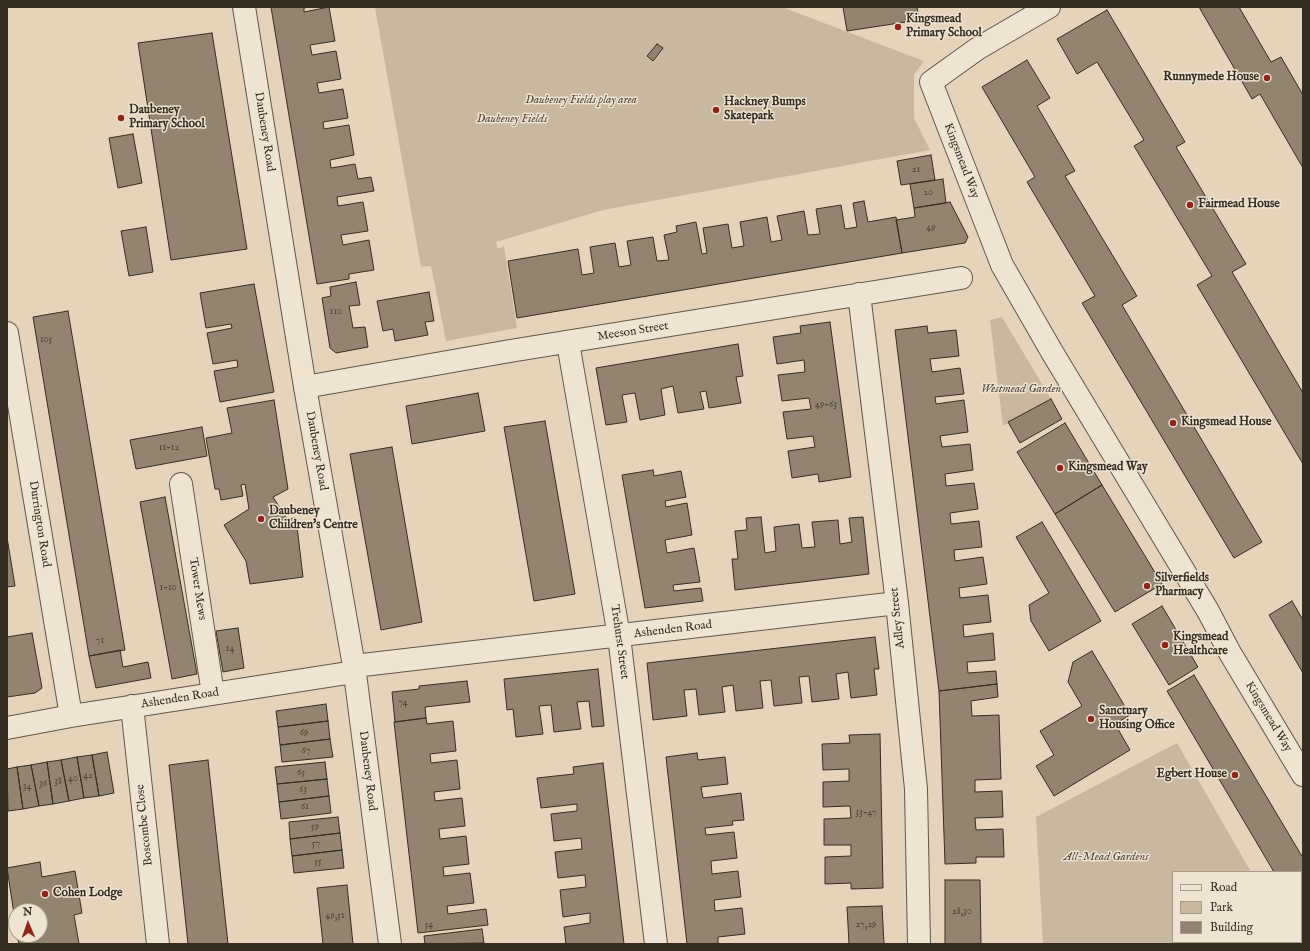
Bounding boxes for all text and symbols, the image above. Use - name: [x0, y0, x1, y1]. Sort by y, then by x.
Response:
- place label: Kingsmead Primary School: [906, 13, 982, 41]
- marker: Kingsmead Primary School: [893, 22, 903, 32]
- place label: Runnymede House: [1163, 71, 1259, 85]
- marker: Runnymede House: [1262, 73, 1272, 83]
- street label: Daubeney Road: [251, 91, 277, 173]
- park label: Daubeney Fields play area: [525, 94, 637, 108]
- place label: Hackney Bumps Skatepark: [724, 96, 806, 124]
- place label: Daubeney Primary School: [129, 104, 205, 132]
- marker: Hackney Bumps Skatepark: [711, 105, 721, 115]
- marker: Daubeney Primary School: [116, 113, 126, 123]
- park label: Daubeney Fields: [477, 113, 547, 127]
- street label: Kingsmead Way: [940, 121, 982, 201]
- house number: 21: [912, 164, 920, 176]
- house number: 20: [923, 187, 933, 199]
- place label: Fairmead House: [1198, 198, 1280, 212]
- marker: Fairmead House: [1185, 200, 1195, 210]
- house number: 49: [926, 222, 936, 234]
- house number: 110: [330, 306, 342, 318]
- street label: Meeson Street: [596, 319, 670, 345]
- house number: 105: [40, 334, 52, 346]
- park label: Westmead Garden: [981, 383, 1061, 397]
- house number: 49-63: [815, 399, 837, 411]
- street label: Daubeney Road: [302, 410, 330, 492]
- place label: Kingsmead House: [1181, 416, 1271, 430]
- marker: Kingsmead House: [1168, 418, 1178, 428]
- house number: 11-12: [159, 442, 179, 454]
- place label: Kingsmead Way: [1068, 461, 1148, 475]
- marker: Kingsmead Way: [1055, 463, 1065, 473]
- street label: Durrington Road: [25, 480, 53, 568]
- place label: Daubeney Children's Centre: [269, 505, 358, 533]
- marker: Daubeney Children's Centre: [256, 514, 266, 524]
- street label: Tower Mews: [185, 557, 209, 621]
- place label: Silverfields Pharmacy: [1155, 572, 1209, 600]
- marker: Silverfields Pharmacy: [1142, 581, 1152, 591]
- house number: 1-10: [160, 582, 176, 594]
- street label: Adley Street: [888, 587, 908, 649]
- street label: Trehurst Street: [607, 604, 631, 680]
- street label: Ashenden Road: [633, 618, 713, 642]
- place label: Kingsmead Healthcare: [1173, 631, 1228, 659]
- house number: 71: [96, 635, 104, 647]
- marker: Kingsmead Healthcare: [1160, 640, 1170, 650]
- house number: 14: [226, 643, 234, 655]
- street label: Kingsmead Way: [1241, 679, 1295, 755]
- street label: Ashenden Road: [140, 686, 220, 712]
- house number: 74: [398, 697, 408, 709]
- place label: Sanctuary Housing Office: [1099, 705, 1175, 733]
- marker: Sanctuary Housing Office: [1086, 714, 1096, 724]
- house number: 69: [300, 727, 308, 739]
- street label: Daubeney Road: [355, 730, 379, 812]
- house number: 67: [302, 745, 310, 757]
- house number: 65: [297, 767, 305, 779]
- place label: Egbert House: [1157, 768, 1227, 782]
- house number: 42: [83, 770, 93, 782]
- marker: Egbert House: [1230, 770, 1240, 780]
- house number: 40: [68, 773, 78, 785]
- house number: 38: [54, 776, 62, 788]
- house number: 36: [39, 778, 47, 790]
- house number: 34: [23, 781, 31, 793]
- street label: Boscombe Close: [134, 783, 156, 867]
- house number: 63: [299, 784, 307, 796]
- house number: 61: [301, 801, 309, 813]
- house number: 33-47: [855, 807, 877, 819]
- house number: 59: [311, 821, 319, 833]
- house number: 57: [312, 838, 320, 850]
- park label: All-Mead Gardens: [1063, 851, 1149, 865]
- house number: 55: [314, 856, 322, 868]
- legend: [1172, 871, 1302, 943]
- text: Road: [1210, 880, 1237, 895]
- place label: Cohen Lodge: [53, 887, 122, 901]
- marker: Cohen Lodge: [40, 889, 50, 899]
- text: Park: [1210, 900, 1233, 915]
- north arrow: [8, 903, 48, 943]
- text: N: [23, 905, 33, 919]
- house number: 28,30: [952, 906, 972, 918]
- house number: 49,51: [325, 910, 345, 922]
- house number: 54: [425, 919, 433, 931]
- house number: 27,29: [856, 919, 876, 931]
- text: Building: [1210, 920, 1253, 935]

